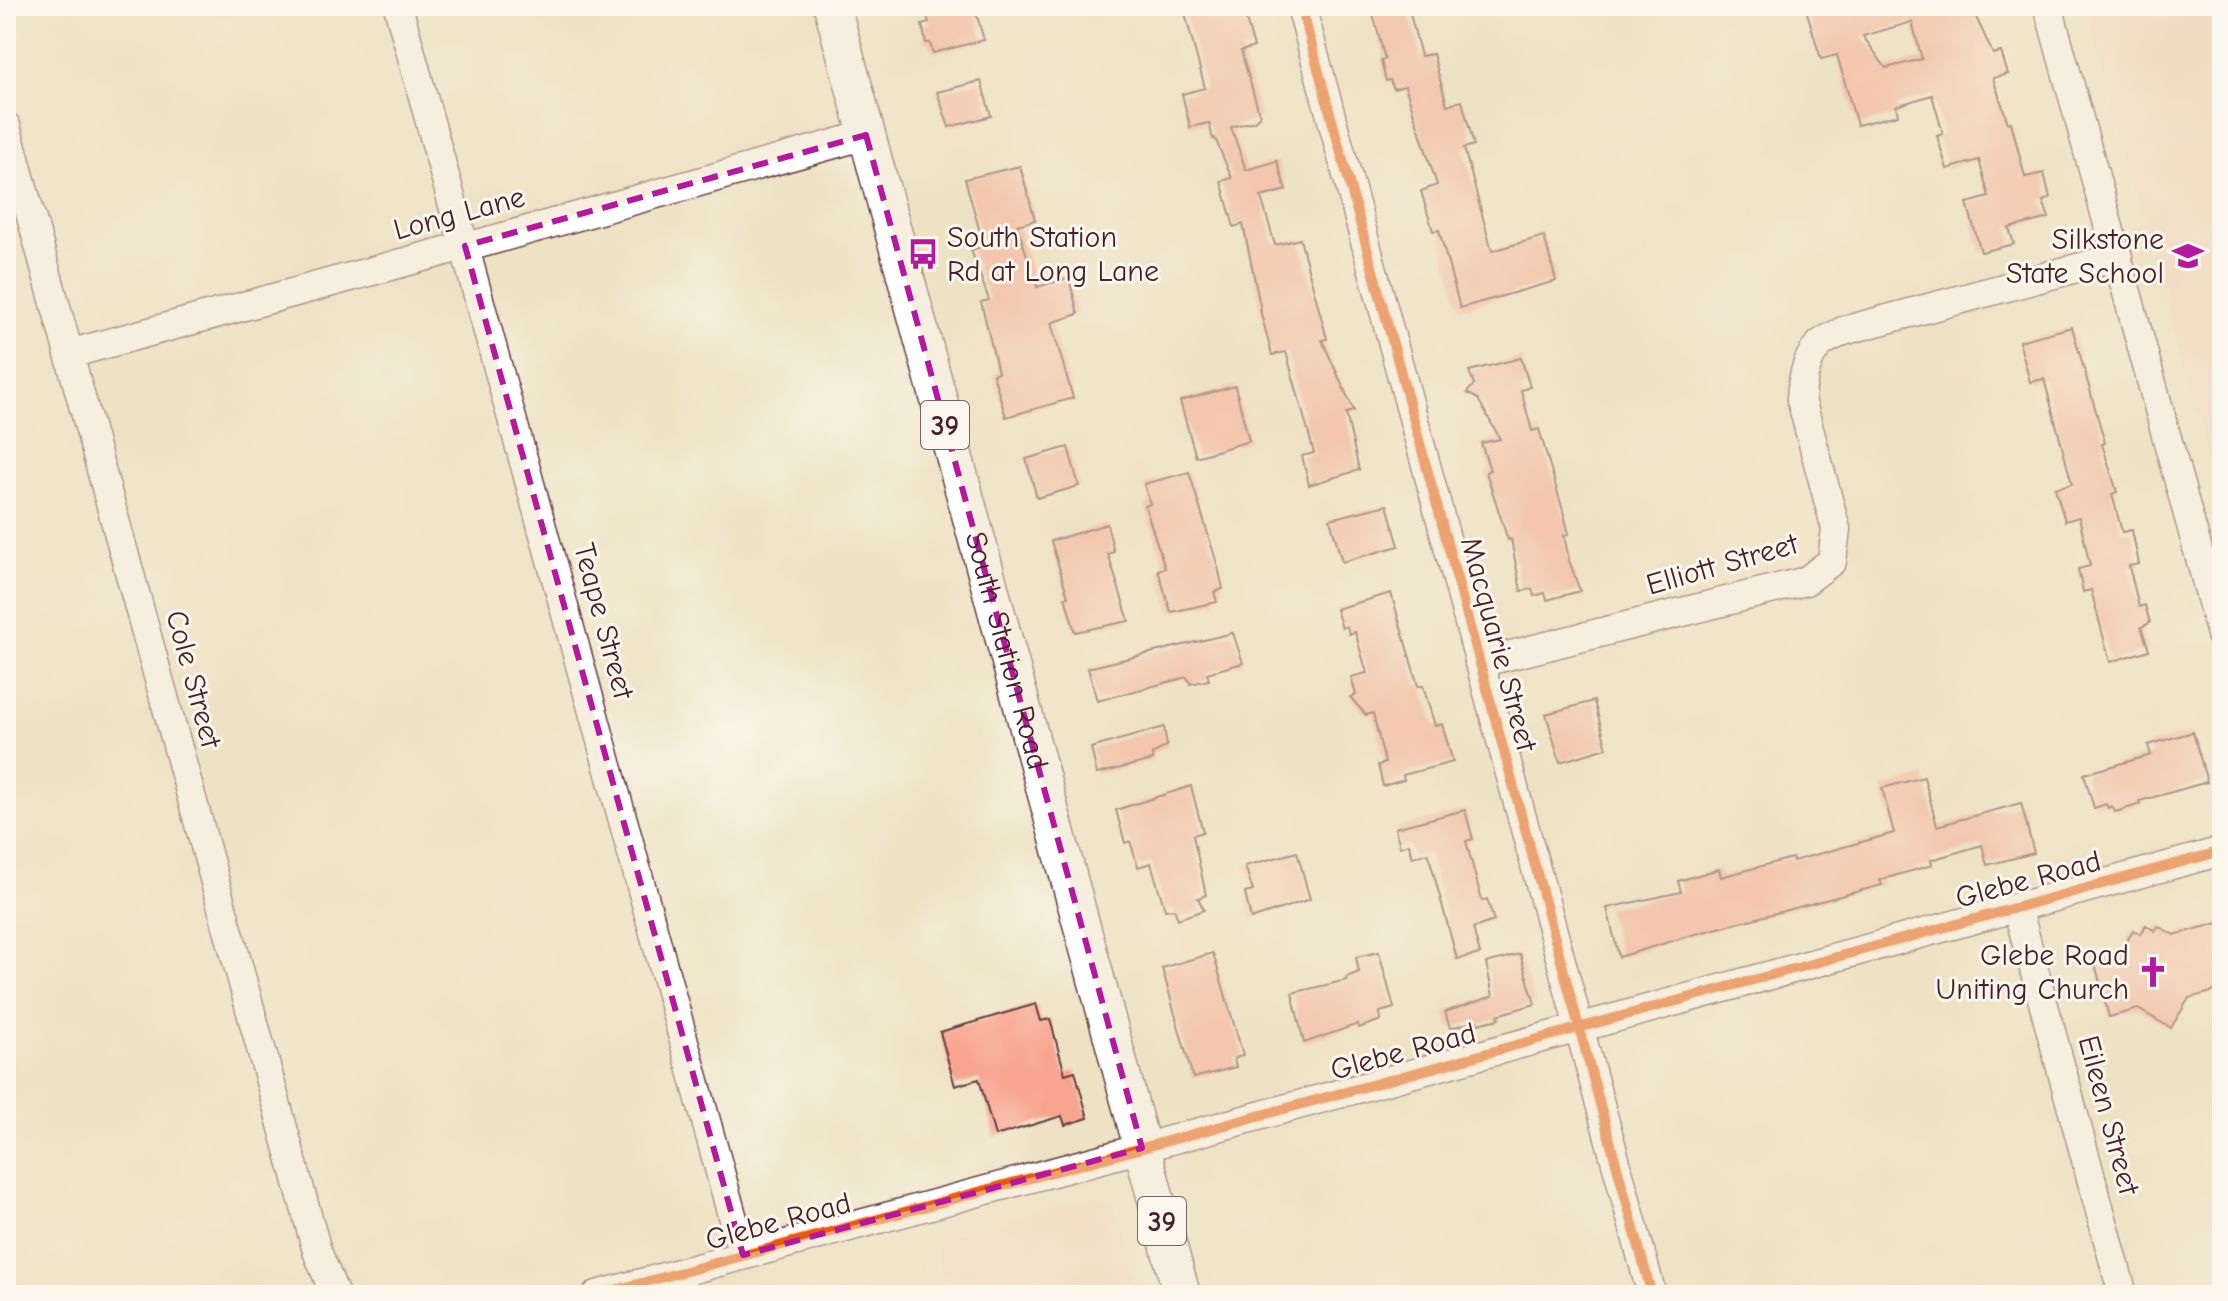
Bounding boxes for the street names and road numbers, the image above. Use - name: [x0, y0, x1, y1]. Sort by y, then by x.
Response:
- street label: Long Lane: [390, 179, 529, 248]
- road number: 39: [921, 401, 969, 449]
- street label: Elliott Street: [1642, 526, 1803, 603]
- street label: South Station Road: [958, 528, 1056, 774]
- street label: Macquarie Street: [1453, 533, 1544, 756]
- street label: Teape Street: [566, 539, 641, 704]
- street label: Cole Street: [158, 606, 229, 753]
- street label: Glebe Road: [1952, 843, 2105, 916]
- street label: Glebe Road: [1327, 1015, 1480, 1088]
- street label: Eileen Street: [2070, 1032, 2147, 1200]
- street label: Glebe Road: [702, 1185, 855, 1258]
- road number: 39: [1138, 1197, 1186, 1245]

